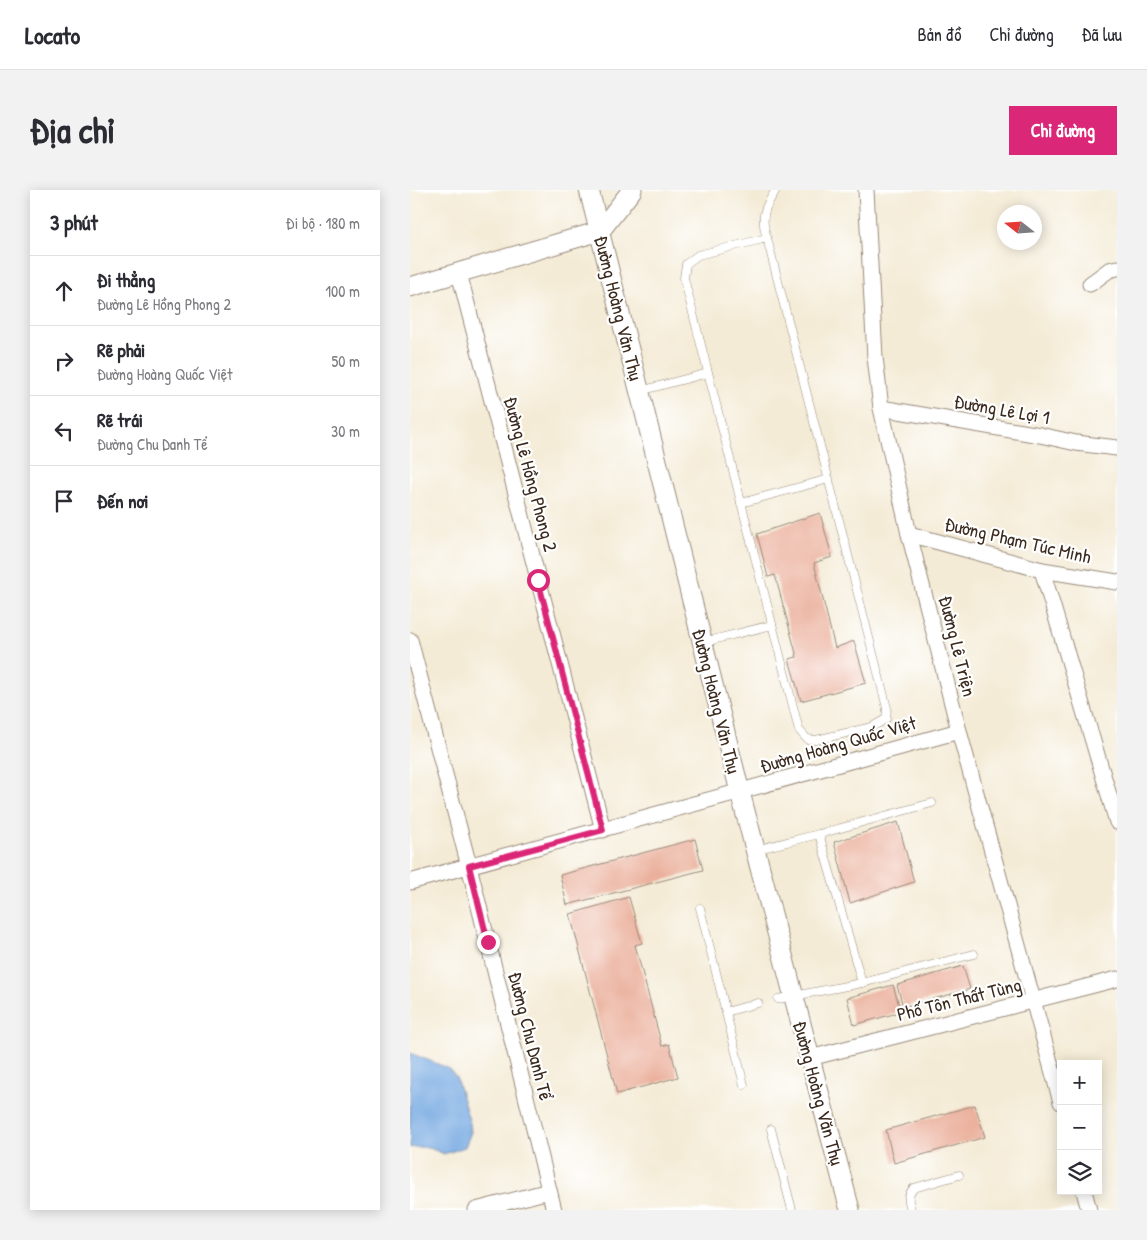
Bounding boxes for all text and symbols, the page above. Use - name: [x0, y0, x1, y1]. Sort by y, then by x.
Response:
- text: Locato: [25, 19, 80, 51]
- text: Bản đồ: [918, 22, 961, 47]
- text: Chỉ đường: [989, 22, 1054, 47]
- text: Đã lưu: [1082, 22, 1122, 47]
- button: Chỉ đường: [1009, 106, 1117, 155]
- text: Địa chỉ: [30, 107, 115, 154]
- north arrow: [997, 205, 1042, 250]
- text: 3 phút: [50, 208, 98, 237]
- text: Đi bộ · 180 m: [286, 212, 360, 234]
- street label: Đường Hoàng Văn Thụ: [588, 233, 650, 383]
- text: Đi thẳng: [97, 267, 155, 293]
- icon: ahead: [50, 277, 78, 305]
- text: 100 m: [325, 280, 360, 302]
- text: Đường Lê Hồng Phong 2: [97, 293, 231, 315]
- text: Rẽ phải: [97, 337, 145, 363]
- icon: right: [50, 347, 78, 375]
- text: 50 m: [332, 350, 360, 372]
- text: Đường Hoàng Quốc Việt: [97, 363, 233, 385]
- street label: Đường Lê Lợi 1: [952, 388, 1052, 430]
- street label: Đường Lê Hồng Phong 2: [498, 394, 564, 554]
- text: Rẽ trái: [97, 407, 143, 433]
- icon: left: [50, 417, 78, 445]
- text: 30 m: [331, 420, 360, 442]
- text: Đường Chu Danh Tể: [97, 433, 208, 455]
- icon: arrive: [50, 487, 78, 515]
- text: Đến nơi: [97, 488, 148, 514]
- street label: Đường Phạm Túc Minh: [942, 511, 1094, 569]
- route start: [527, 569, 550, 592]
- street label: Đường Lê Triện: [933, 593, 983, 699]
- street label: Đường Hoàng Văn Thụ: [686, 626, 748, 776]
- street label: Đường Hoàng Quốc Việt: [757, 709, 919, 779]
- route end: [477, 931, 500, 954]
- street label: Đường Chu Danh Tể: [502, 969, 560, 1103]
- street label: Phố Tôn Thất Tùng: [894, 971, 1024, 1027]
- street label: Đường Hoàng Văn Thụ: [787, 1018, 851, 1168]
- map controls: [1057, 1060, 1102, 1195]
- button: +: [1057, 1060, 1102, 1105]
- button: −: [1057, 1105, 1102, 1150]
- button: layers: [1057, 1150, 1102, 1195]

